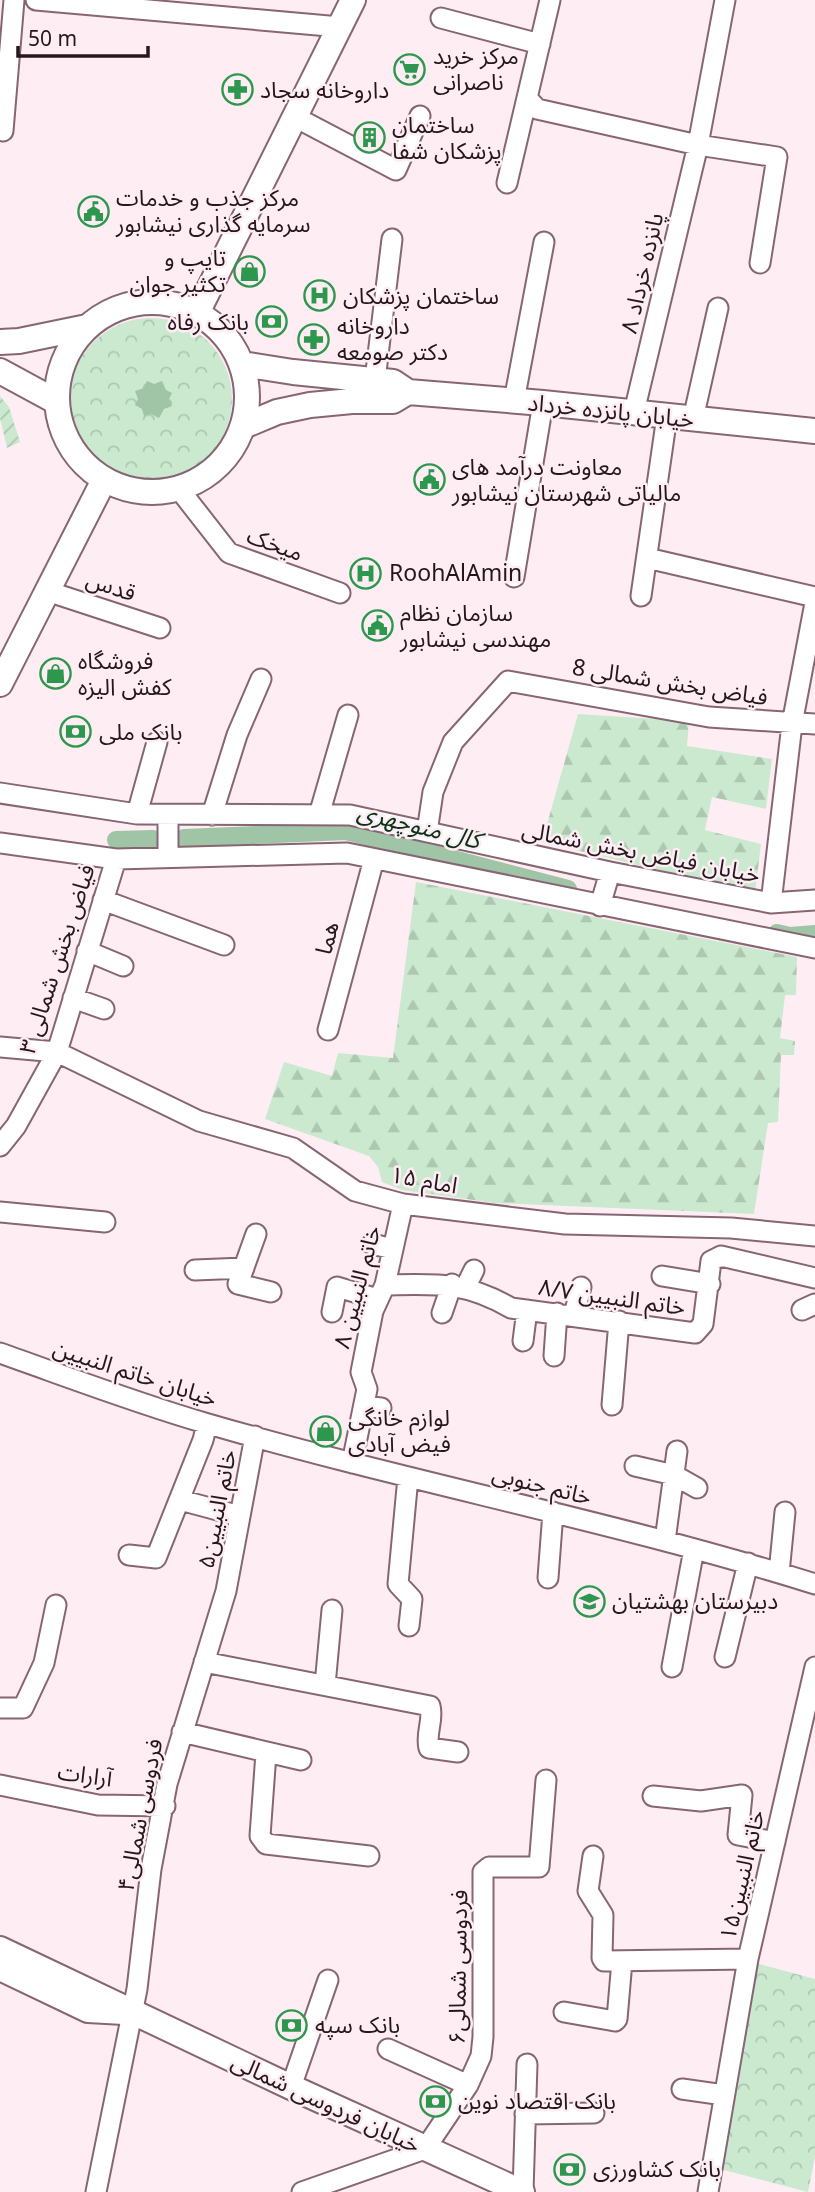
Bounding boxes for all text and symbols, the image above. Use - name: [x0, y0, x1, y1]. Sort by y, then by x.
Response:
- scale bar: [18, 14, 147, 58]
- text: 50 m: [28, 24, 77, 52]
- place label: مرکز خرید ناصرانی: [433, 39, 519, 97]
- supermarket icon: مرکز خرید ناصرانی: [393, 52, 427, 86]
- pharmacy icon: داروخانه سجاد: [220, 73, 254, 107]
- place label: داروخانه سجاد: [260, 73, 389, 105]
- place label: ساختمان پزشکان شفا: [392, 108, 502, 166]
- building icon: ساختمان پزشکان شفا: [352, 121, 386, 155]
- place label: مرکز جذب و خدمات سرمایه گذاری نیشابور: [115, 181, 311, 239]
- public building icon: مرکز جذب و خدمات سرمایه گذاری نیشابور: [76, 194, 110, 228]
- street label: پانزده خرداد ۸: [612, 209, 671, 336]
- place label: تایپ و تکثیر جوان: [130, 241, 226, 299]
- shop icon: تایپ و تکثیر جوان: [232, 254, 266, 288]
- hospital icon: ساختمان پزشکان: [303, 279, 337, 313]
- place label: ساختمان پزشکان: [343, 279, 499, 311]
- place label: بانک رفاه: [167, 305, 249, 337]
- bank icon: بانک رفاه: [255, 305, 289, 339]
- place label: داروخانه دکتر صومعه: [337, 309, 448, 367]
- pharmacy icon: داروخانه دکتر صومعه: [297, 322, 331, 356]
- street label: خیابان پانزده خرداد: [526, 385, 696, 435]
- place label: معاونت درآمد های مالیاتی شهرستان نیشابور: [451, 450, 681, 508]
- public building icon: معاونت درآمد های مالیاتی شهرستان نیشابور: [412, 463, 446, 497]
- street label: میخک: [243, 518, 308, 568]
- hospital icon: RoohAlAmin: [349, 556, 383, 590]
- place label: RoohAlAmin: [389, 556, 522, 588]
- street label: قدس: [82, 562, 140, 608]
- place label: سازمان نظام مهندسی نیشابور: [399, 596, 551, 654]
- public building icon: سازمان نظام مهندسی نیشابور: [360, 609, 394, 643]
- place label: فروشگاه کفش الیزه: [78, 644, 172, 702]
- street label: فیاض بخش شمالی 8: [570, 650, 770, 712]
- shop icon: فروشگاه کفش الیزه: [38, 657, 72, 691]
- bank icon: بانک ملی: [59, 715, 93, 749]
- place label: بانک ملی: [99, 715, 182, 747]
- water label: کال منوچهری: [354, 793, 488, 858]
- street label: خیابان فیاض بخش شمالی: [519, 812, 763, 890]
- street label: فیاض بخش شمالی ۳: [10, 860, 102, 1058]
- street label: هما: [306, 918, 346, 958]
- street label: امام ۱۵: [388, 1157, 460, 1204]
- street label: خاتم النبیین ۸: [324, 1222, 390, 1352]
- street label: خاتم النبیین ۸/۷: [536, 1270, 688, 1324]
- street label: خیابان خاتم النبیین: [49, 1330, 221, 1416]
- place label: لوازم خانگی فیض آبادی: [348, 1401, 451, 1459]
- shop icon: لوازم خانگی فیض آبادی: [308, 1414, 342, 1448]
- street label: خاتم النبیین۵: [189, 1447, 245, 1571]
- street label: خاتم جنوبی: [489, 1456, 595, 1514]
- school or university icon: دبیرستان بهشتیان: [572, 1584, 606, 1618]
- place label: دبیرستان بهشتیان: [612, 1584, 778, 1616]
- street label: فردوسی شمالی۴: [109, 1736, 170, 1894]
- street label: آرارات: [56, 1754, 116, 1794]
- street label: خاتم النببین۱۵: [710, 1806, 774, 1944]
- street label: فردوسی شمالی۶: [440, 1889, 474, 2045]
- bank icon: بانک سپه: [275, 2008, 309, 2042]
- place label: بانک سپه: [315, 2008, 400, 2040]
- street label: خیابان فردوسی شمالی: [227, 2044, 426, 2160]
- bank icon: بانک اقتصاد نوین: [418, 2084, 452, 2118]
- place label: بانک اقتصاد نوین: [458, 2084, 616, 2116]
- bank icon: بانک کشاورزی: [553, 2152, 587, 2186]
- place label: بانک کشاورزی: [593, 2152, 721, 2184]

